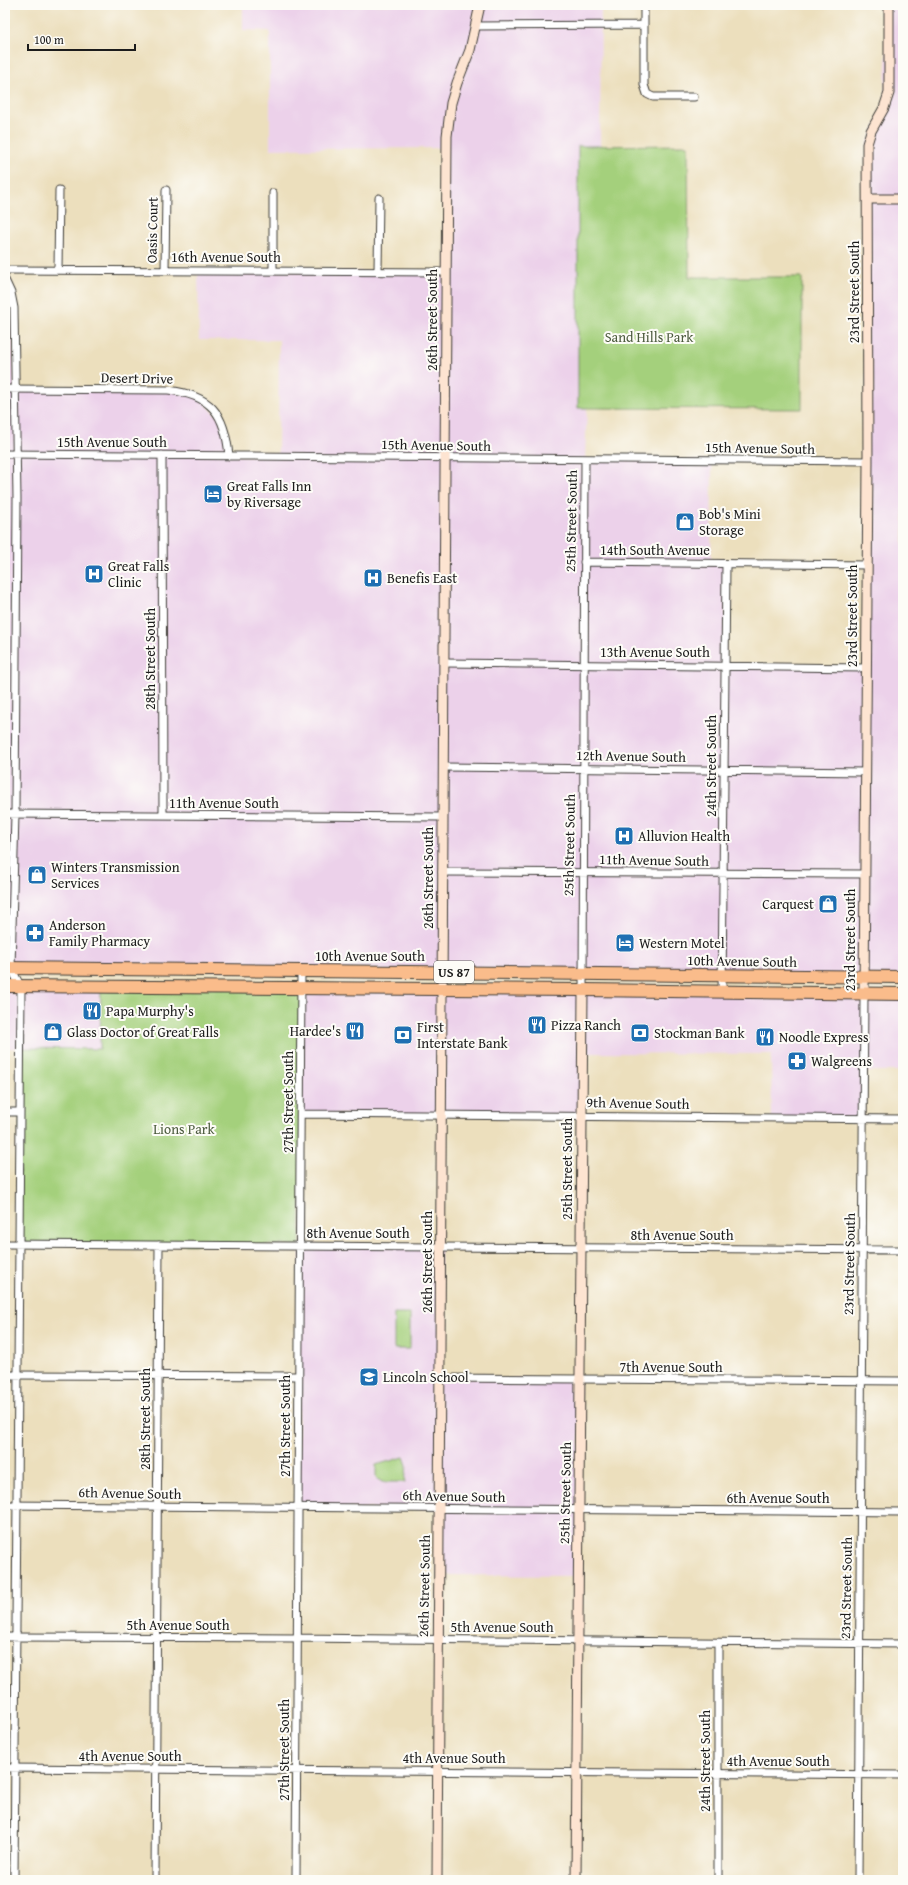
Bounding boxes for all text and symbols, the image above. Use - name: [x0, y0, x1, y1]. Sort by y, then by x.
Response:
- scale bar: [28, 26, 135, 52]
- text: 100 m: [34, 31, 64, 48]
- street label: Oasis Court: [141, 197, 163, 263]
- street label: 23rd Street South: [844, 241, 864, 343]
- street label: 16th Avenue South: [171, 247, 281, 267]
- street label: 26th Street South: [422, 269, 442, 371]
- park label: Sand Hills Park: [605, 327, 694, 347]
- street label: Desert Drive: [101, 367, 174, 389]
- street label: 15th Avenue South: [57, 432, 167, 452]
- street label: 15th Avenue South: [381, 434, 491, 456]
- street label: 15th Avenue South: [705, 437, 815, 459]
- street label: 25th Street South: [560, 470, 582, 572]
- place label: Great Falls Inn by Riversage: [227, 476, 312, 512]
- hotel icon: Great Falls Inn by Riversage: [202, 483, 224, 505]
- place label: Bob's Mini Storage: [699, 504, 761, 540]
- shop icon: Bob's Mini Storage: [674, 511, 696, 533]
- street label: 14th South Avenue: [600, 540, 710, 560]
- place label: Great Falls Clinic: [108, 556, 169, 592]
- hospital icon: Great Falls Clinic: [83, 563, 105, 585]
- street label: 23rd Street South: [842, 565, 862, 667]
- hospital icon: Benefis East: [362, 567, 384, 589]
- place label: Benefis East: [387, 568, 457, 588]
- street label: 28th Street South: [140, 608, 160, 710]
- street label: 13th Avenue South: [600, 642, 710, 662]
- street label: 24th Street South: [701, 715, 721, 817]
- street label: 12th Avenue South: [576, 745, 686, 767]
- street label: 11th Avenue South: [169, 793, 279, 813]
- street label: 25th Street South: [558, 794, 580, 896]
- hospital icon: Alluvion Health: [613, 825, 635, 847]
- place label: Alluvion Health: [638, 826, 730, 846]
- street label: 26th Street South: [418, 827, 438, 929]
- street label: 11th Avenue South: [599, 849, 709, 871]
- place label: Winters Transmission Services: [51, 857, 180, 893]
- shop icon: Winters Transmission Services: [26, 864, 48, 886]
- street label: 23rd Street South: [840, 889, 860, 991]
- shop icon: Carquest: [817, 893, 839, 915]
- place label: Carquest: [762, 894, 814, 914]
- place label: Anderson Family Pharmacy: [49, 915, 150, 951]
- pharmacy icon: Anderson Family Pharmacy: [24, 922, 46, 944]
- hotel icon: Western Motel: [614, 932, 636, 954]
- place label: Western Motel: [639, 933, 725, 953]
- street label: 10th Avenue South: [315, 946, 425, 966]
- street label: 10th Avenue South: [687, 950, 797, 972]
- road number: US 87: [434, 961, 474, 983]
- restaurant icon: Papa Murphy's: [81, 1000, 103, 1022]
- place label: Papa Murphy's: [106, 1001, 194, 1021]
- restaurant icon: Pizza Ranch: [526, 1014, 548, 1036]
- place label: Pizza Ranch: [551, 1015, 621, 1035]
- place label: First Interstate Bank: [417, 1017, 509, 1053]
- restaurant icon: Hardee's: [344, 1020, 366, 1042]
- shop icon: Glass Doctor of Great Falls: [42, 1021, 64, 1043]
- place label: Hardee's: [290, 1021, 341, 1041]
- place label: Glass Doctor of Great Falls: [67, 1022, 219, 1042]
- bank icon: Stockman Bank: [629, 1022, 651, 1044]
- place label: Stockman Bank: [654, 1023, 745, 1043]
- bank icon: First Interstate Bank: [392, 1024, 414, 1046]
- restaurant icon: Noodle Express: [754, 1026, 776, 1048]
- place label: Noodle Express: [779, 1027, 869, 1047]
- pharmacy icon: Walgreens: [786, 1050, 808, 1072]
- street label: 27th Street South: [278, 1051, 298, 1153]
- place label: Walgreens: [811, 1051, 872, 1071]
- street label: 9th Avenue South: [586, 1092, 690, 1114]
- street label: 25th Street South: [557, 1118, 577, 1220]
- park label: Lions Park: [153, 1119, 216, 1139]
- street label: 26th Street South: [417, 1211, 437, 1313]
- street label: 23rd Street South: [838, 1212, 860, 1315]
- street label: 8th Avenue South: [306, 1223, 410, 1243]
- street label: 8th Avenue South: [630, 1225, 734, 1245]
- street label: 7th Avenue South: [619, 1357, 723, 1377]
- school or university icon: Lincoln School: [358, 1366, 380, 1388]
- place label: Lincoln School: [383, 1367, 469, 1387]
- street label: 28th Street South: [135, 1368, 155, 1470]
- street label: 27th Street South: [275, 1375, 295, 1477]
- street label: 25th Street South: [554, 1442, 576, 1544]
- street label: 6th Avenue South: [78, 1482, 182, 1504]
- street label: 6th Avenue South: [402, 1485, 506, 1507]
- street label: 6th Avenue South: [726, 1488, 830, 1508]
- street label: 26th Street South: [413, 1535, 435, 1637]
- street label: 23rd Street South: [835, 1536, 857, 1639]
- street label: 5th Avenue South: [126, 1615, 230, 1635]
- street label: 5th Avenue South: [450, 1617, 554, 1637]
- street label: 27th Street South: [274, 1699, 294, 1801]
- street label: 24th Street South: [695, 1710, 715, 1812]
- street label: 4th Avenue South: [78, 1746, 182, 1766]
- street label: 4th Avenue South: [402, 1748, 506, 1768]
- street label: 4th Avenue South: [726, 1751, 830, 1771]

